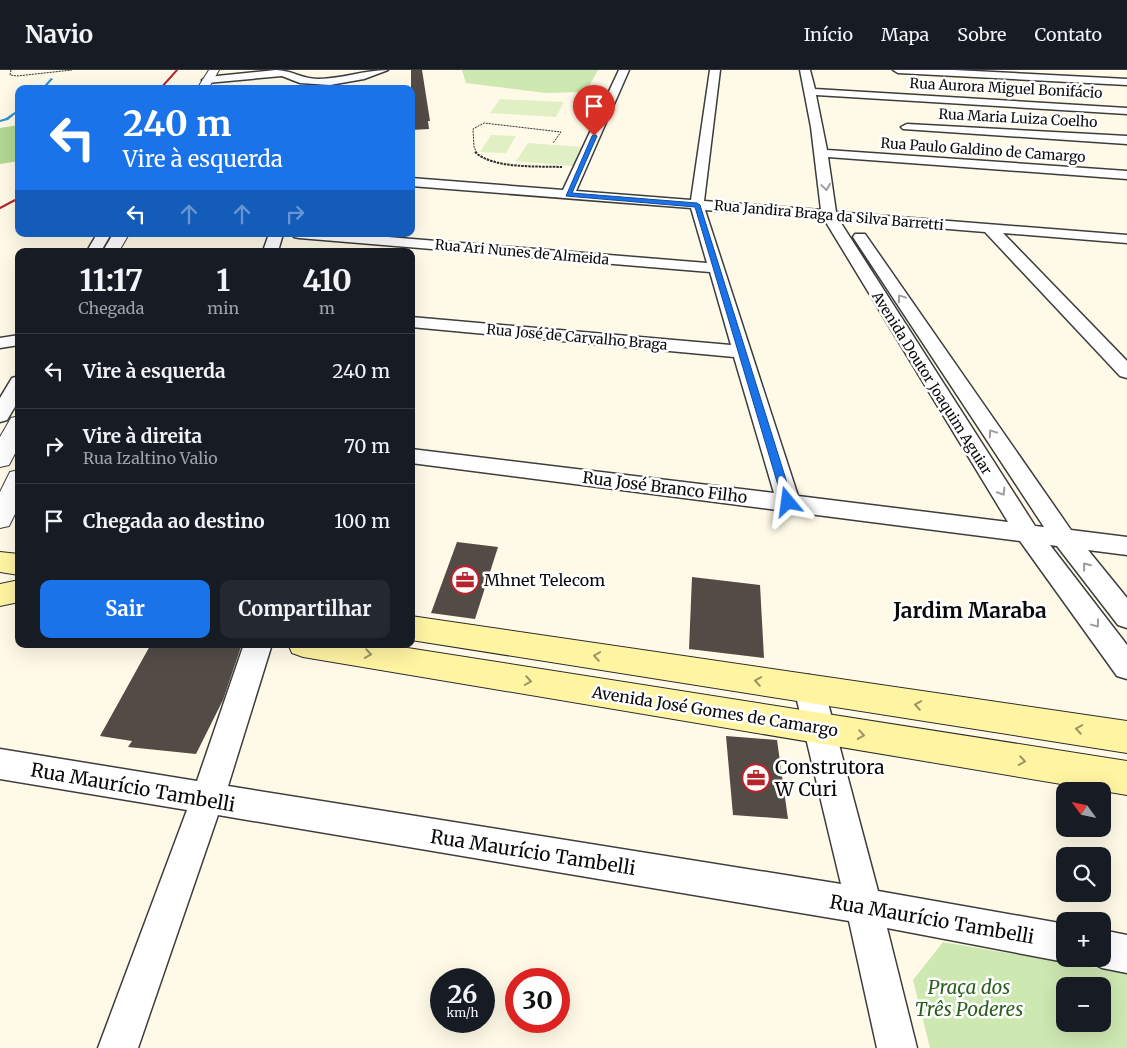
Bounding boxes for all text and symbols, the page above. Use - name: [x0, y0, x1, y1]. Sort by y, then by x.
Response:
- text: Navio: [25, 19, 93, 50]
- text: Início: [804, 23, 853, 46]
- text: Mapa: [881, 23, 929, 46]
- text: Sobre: [957, 23, 1007, 46]
- text: Contato: [1035, 23, 1102, 46]
- street label: Rua Aurora Miguel Bonifácio: [909, 74, 1103, 102]
- pin: [573, 85, 615, 136]
- icon: arrive: [580, 92, 608, 120]
- text: 240 m: [123, 102, 231, 146]
- icon: left: [40, 105, 105, 170]
- street label: Rua Maria Luiza Coelho: [938, 105, 1098, 131]
- street label: Rua Paulo Galdino de Camargo: [880, 134, 1086, 166]
- text: Vire à esquerda: [123, 145, 283, 173]
- one-way arrow: [821, 182, 831, 191]
- street label: Rua Jandira Braga da Silva Barretti: [713, 196, 945, 234]
- icon: left: [122, 200, 150, 228]
- icon: ahead: [175, 200, 203, 228]
- icon: ahead: [228, 200, 256, 228]
- icon: right: [281, 200, 309, 228]
- street label: Rua Ari Nunes de Almeida: [434, 235, 610, 269]
- text: 11:17: [79, 261, 143, 299]
- text: 1: [216, 261, 230, 299]
- text: 410: [302, 261, 352, 299]
- street label: Avenida Doutor Joaquim Aguiar: [868, 287, 996, 478]
- one-way arrow: [898, 294, 907, 304]
- text: Chegada: [78, 298, 144, 318]
- text: min: [207, 298, 239, 318]
- text: m: [319, 298, 335, 318]
- street label: Rua José de Carvalho Braga: [486, 320, 669, 354]
- icon: left: [40, 357, 68, 385]
- text: Vire à esquerda: [83, 359, 226, 383]
- text: 240 m: [332, 359, 390, 383]
- text: Vire à direita: [83, 424, 202, 448]
- one-way arrow: [989, 429, 998, 438]
- icon: right: [40, 432, 68, 460]
- text: 70 m: [344, 434, 390, 458]
- text: Rua Izaltino Valio: [83, 448, 218, 468]
- street label: Rua José Branco Filho: [582, 467, 748, 507]
- position arrow: [761, 475, 813, 527]
- one-way arrow: [995, 487, 1005, 496]
- icon: arrive: [40, 507, 68, 535]
- text: Chegada ao destino: [83, 509, 265, 533]
- text: 100 m: [334, 509, 390, 533]
- one-way arrow: [1082, 562, 1091, 571]
- office icon: Mhnet Telecom: [450, 565, 480, 595]
- place label: Mhnet Telecom: [484, 570, 605, 590]
- button: Sair: [40, 580, 210, 638]
- button: Compartilhar: [220, 580, 390, 638]
- district label: Jardim Maraba: [892, 597, 1047, 624]
- one-way arrow: [1090, 618, 1098, 627]
- one-way arrow: [364, 649, 372, 659]
- one-way arrow: [593, 651, 601, 662]
- one-way arrow: [524, 675, 533, 685]
- one-way arrow: [753, 676, 762, 686]
- street label: Avenida José Gomes de Camargo: [590, 682, 839, 740]
- one-way arrow: [914, 700, 922, 711]
- one-way arrow: [1074, 725, 1083, 735]
- one-way arrow: [858, 729, 866, 740]
- place label: Construtora W Curi: [774, 755, 885, 801]
- one-way arrow: [1018, 755, 1026, 766]
- street label: Rua Maurício Tambelli: [29, 757, 237, 817]
- office icon: Construtora W Curi: [741, 763, 771, 793]
- north arrow: [1056, 782, 1111, 838]
- map controls: [1056, 782, 1111, 1032]
- street label: Rua Maurício Tambelli: [429, 824, 637, 880]
- button: search: [1056, 847, 1111, 902]
- street label: Rua Maurício Tambelli: [828, 889, 1036, 949]
- button: +: [1056, 912, 1111, 967]
- speed limit sign: 30: [505, 968, 570, 1033]
- park label: Praça dos Três Poderes: [915, 975, 1023, 1021]
- button: −: [1056, 977, 1111, 1032]
- text: 26: [448, 978, 477, 1010]
- text: km/h: [447, 1005, 478, 1020]

